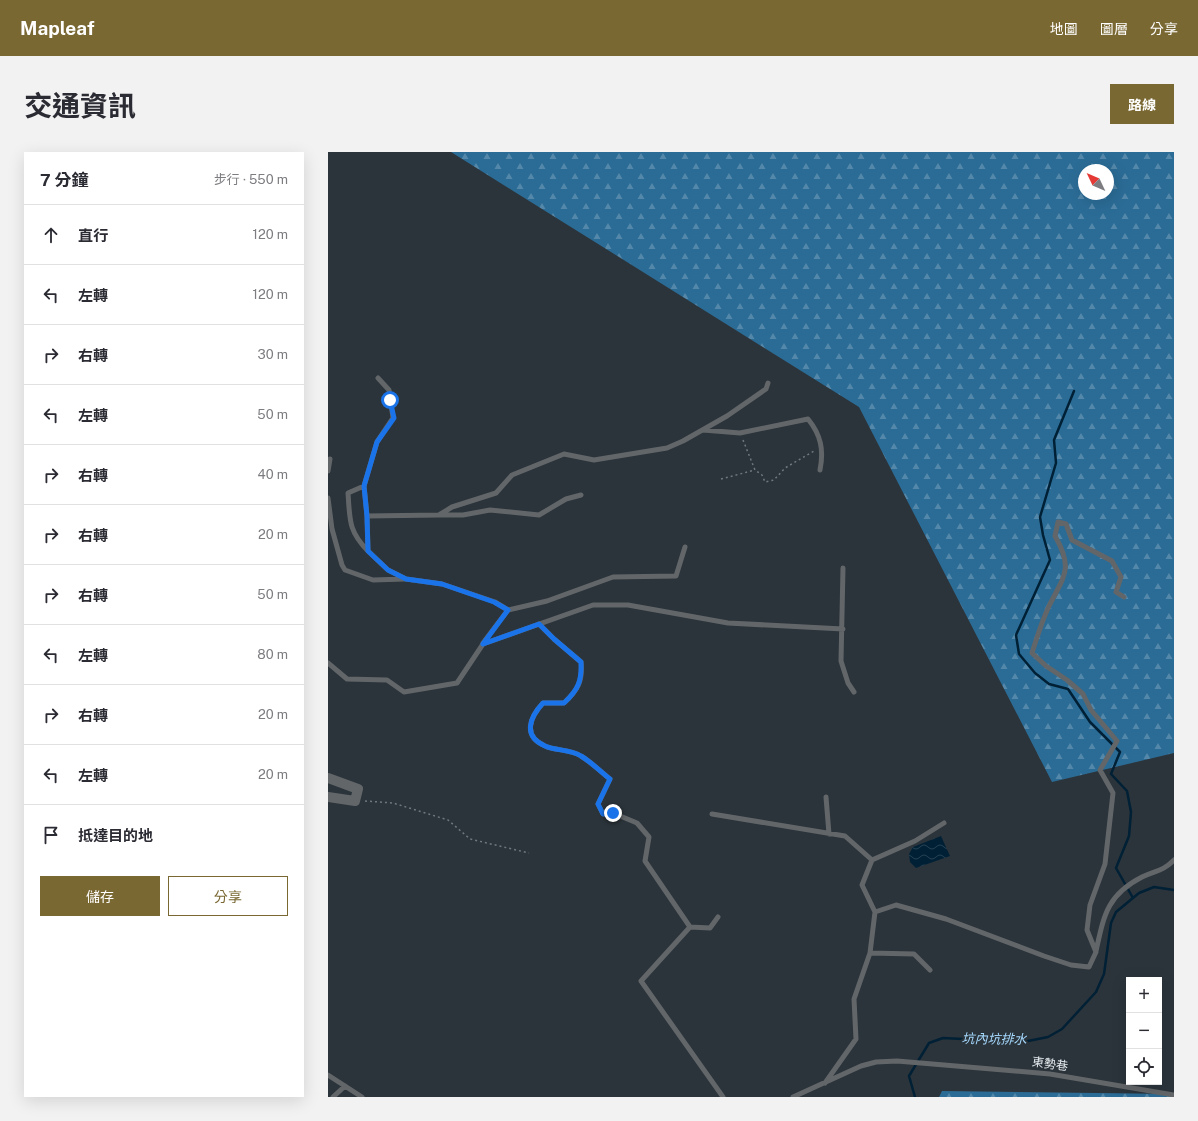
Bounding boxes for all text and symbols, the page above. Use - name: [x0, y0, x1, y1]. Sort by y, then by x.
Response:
- text: Mapleaf: [20, 17, 94, 39]
- text: 地圖: [1050, 21, 1078, 37]
- text: 圖層: [1100, 21, 1128, 37]
- text: 分享: [1150, 21, 1178, 37]
- button: 路線: [1110, 84, 1174, 124]
- text: 交通資訊: [24, 89, 136, 122]
- north arrow: [1078, 164, 1114, 200]
- text: 7 分鐘: [40, 170, 88, 190]
- text: 步行 · 550 m: [214, 172, 288, 187]
- icon: ahead: [40, 224, 62, 246]
- text: 直行: [78, 227, 108, 244]
- text: 120 m: [253, 227, 288, 242]
- icon: left: [40, 284, 62, 306]
- text: 左轉: [78, 287, 108, 304]
- text: 120 m: [253, 287, 288, 302]
- icon: right: [40, 344, 62, 366]
- text: 右轉: [78, 347, 108, 364]
- text: 30 m: [258, 347, 288, 362]
- route start: [381, 391, 399, 409]
- icon: left: [40, 404, 62, 426]
- text: 左轉: [78, 407, 108, 424]
- text: 50 m: [257, 407, 288, 422]
- icon: right: [40, 464, 62, 486]
- text: 右轉: [78, 467, 108, 484]
- text: 40 m: [257, 467, 288, 482]
- icon: right: [40, 524, 62, 546]
- text: 右轉: [78, 527, 108, 544]
- text: 20 m: [258, 527, 288, 542]
- icon: right: [40, 584, 62, 606]
- text: 右轉: [78, 587, 108, 604]
- text: 50 m: [257, 587, 288, 602]
- icon: left: [40, 644, 62, 666]
- text: 左轉: [78, 647, 108, 664]
- text: 80 m: [257, 647, 288, 662]
- icon: right: [40, 704, 62, 726]
- text: 右轉: [78, 707, 108, 724]
- text: 20 m: [258, 707, 288, 722]
- icon: left: [40, 764, 62, 786]
- text: 左轉: [78, 767, 108, 784]
- text: 20 m: [258, 767, 288, 782]
- route end: [604, 804, 622, 822]
- icon: arrive: [40, 824, 62, 846]
- text: 抵達目的地: [78, 827, 153, 844]
- button: 儲存: [40, 876, 160, 916]
- button: 分享: [168, 876, 288, 916]
- map controls: [1126, 977, 1162, 1085]
- button: +: [1126, 977, 1162, 1013]
- button: −: [1126, 1013, 1162, 1049]
- water label: 坑內坑排水: [961, 1031, 1028, 1047]
- button: locate: [1126, 1049, 1162, 1085]
- street label: 東勢巷: [1031, 1055, 1069, 1073]

